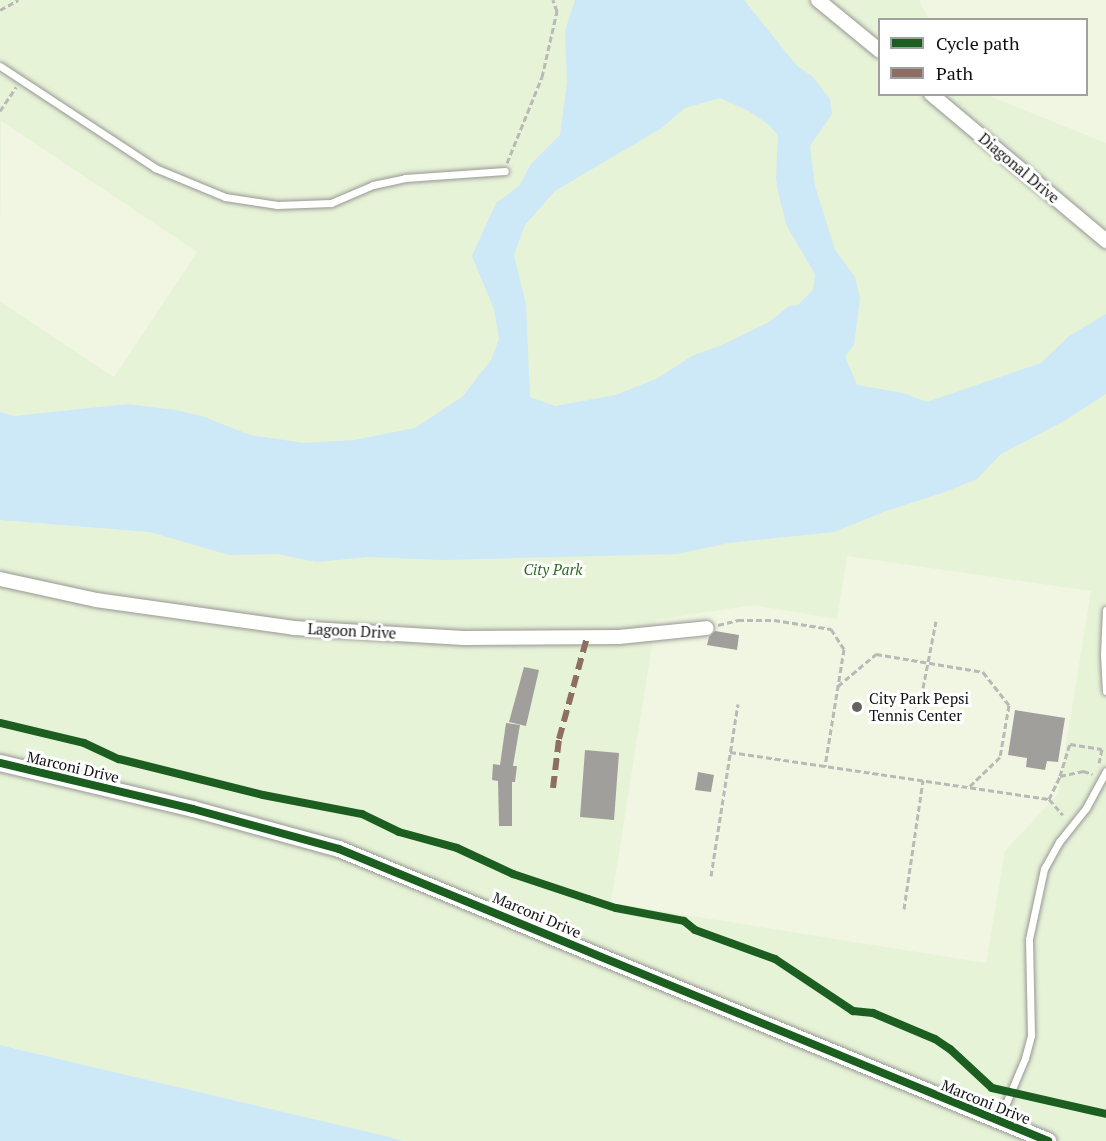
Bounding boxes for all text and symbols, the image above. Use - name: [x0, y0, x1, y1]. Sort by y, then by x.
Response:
- legend: [878, 18, 1088, 96]
- text: Cycle path: [936, 31, 1020, 55]
- text: Path: [936, 61, 973, 85]
- street label: Diagonal Drive: [975, 129, 1063, 207]
- park label: City Park: [524, 561, 582, 579]
- street label: Lagoon Drive: [307, 620, 397, 642]
- place label: City Park Pepsi Tennis Center: [869, 689, 969, 724]
- marker: City Park Pepsi Tennis Center: [850, 700, 864, 714]
- street label: Marconi Drive: [25, 748, 121, 786]
- street label: Marconi Drive: [490, 888, 584, 942]
- street label: Marconi Drive: [939, 1076, 1033, 1128]

